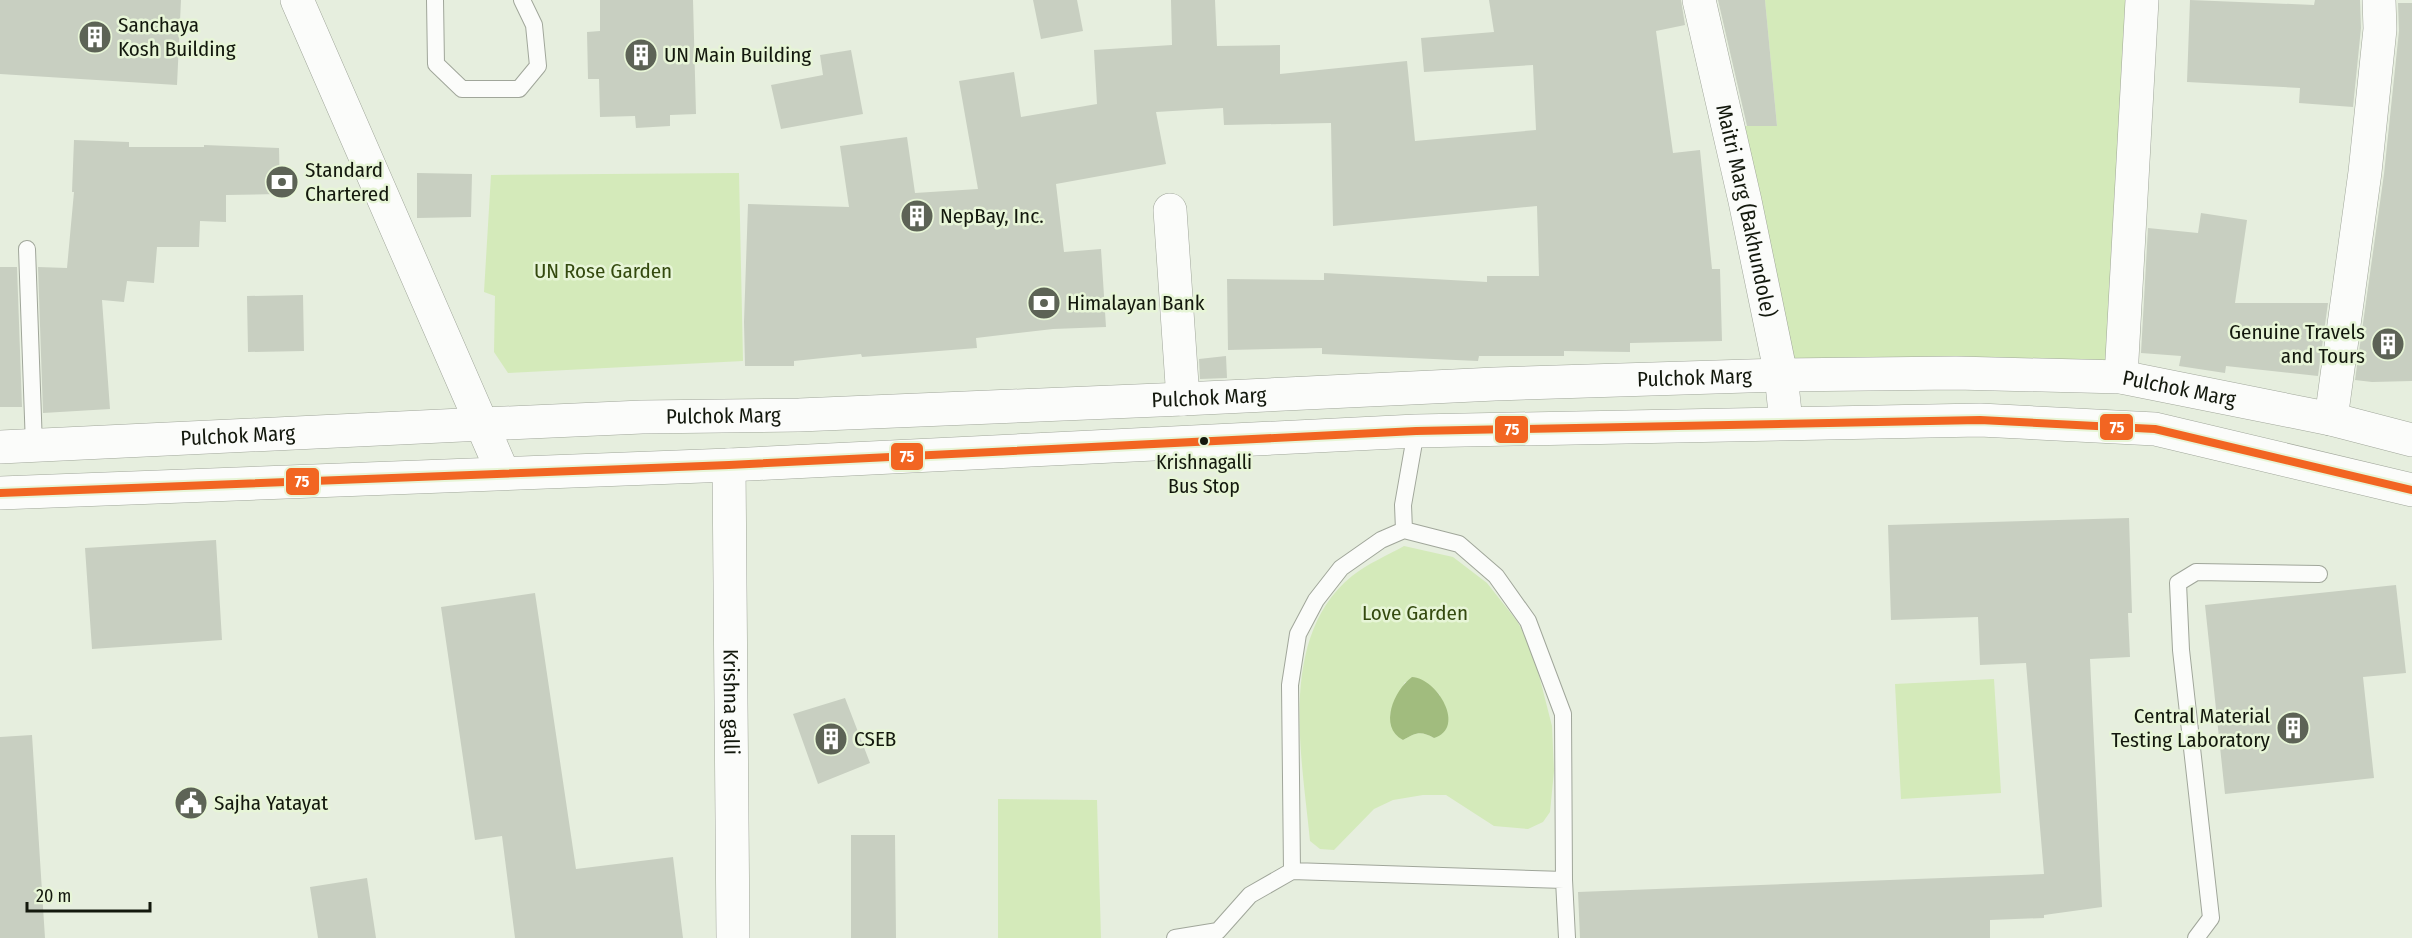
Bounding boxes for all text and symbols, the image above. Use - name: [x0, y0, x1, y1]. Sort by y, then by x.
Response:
- place label: Sanchaya Kosh Building: [118, 12, 236, 62]
- building icon: Sanchaya Kosh Building: [77, 19, 113, 55]
- building icon: UN Main Building: [623, 37, 659, 73]
- place label: UN Main Building: [664, 42, 811, 68]
- street label: Maitri Marg (Bakhundole): [1710, 102, 1782, 320]
- place label: Standard Chartered: [305, 157, 389, 207]
- bank icon: Standard Chartered: [264, 164, 300, 200]
- building icon: NepBay, Inc.: [899, 198, 935, 234]
- place label: NepBay, Inc.: [940, 203, 1044, 229]
- park label: UN Rose Garden: [534, 258, 672, 284]
- bank icon: Himalayan Bank: [1026, 285, 1062, 321]
- place label: Himalayan Bank: [1067, 290, 1205, 316]
- place label: Genuine Travels and Tours: [2229, 319, 2365, 369]
- building icon: Genuine Travels and Tours: [2370, 326, 2406, 362]
- street label: Pulchok Marg: [1637, 363, 1752, 393]
- street label: Pulchok Marg: [2120, 365, 2238, 413]
- street label: Pulchok Marg: [1151, 382, 1267, 413]
- street label: Pulchok Marg: [666, 402, 781, 430]
- line badge: 75: [2099, 413, 2134, 441]
- line badge: 75: [1494, 415, 1529, 444]
- text: 75: [2110, 418, 2124, 437]
- street label: Pulchok Marg: [180, 420, 296, 451]
- text: 75: [1505, 420, 1519, 439]
- marker: Krishnagalli Bus Stop: [1198, 435, 1210, 447]
- line badge: 75: [890, 442, 924, 471]
- text: 75: [900, 447, 914, 466]
- place label: Krishnagalli Bus Stop: [1156, 450, 1252, 498]
- line badge: 75: [285, 467, 320, 496]
- text: 75: [295, 472, 309, 491]
- park label: Love Garden: [1362, 600, 1468, 626]
- street label: Krishna galli: [718, 649, 744, 755]
- place label: Central Material Testing Laboratory: [2111, 703, 2271, 753]
- building icon: Central Material Testing Laboratory: [2275, 710, 2311, 746]
- building icon: CSEB: [813, 721, 849, 757]
- place label: CSEB: [854, 726, 896, 752]
- public building icon: Sajha Yatayat: [173, 785, 209, 821]
- place label: Sajha Yatayat: [214, 790, 328, 816]
- scale bar: [27, 875, 150, 913]
- text: 20 m: [36, 885, 71, 907]

